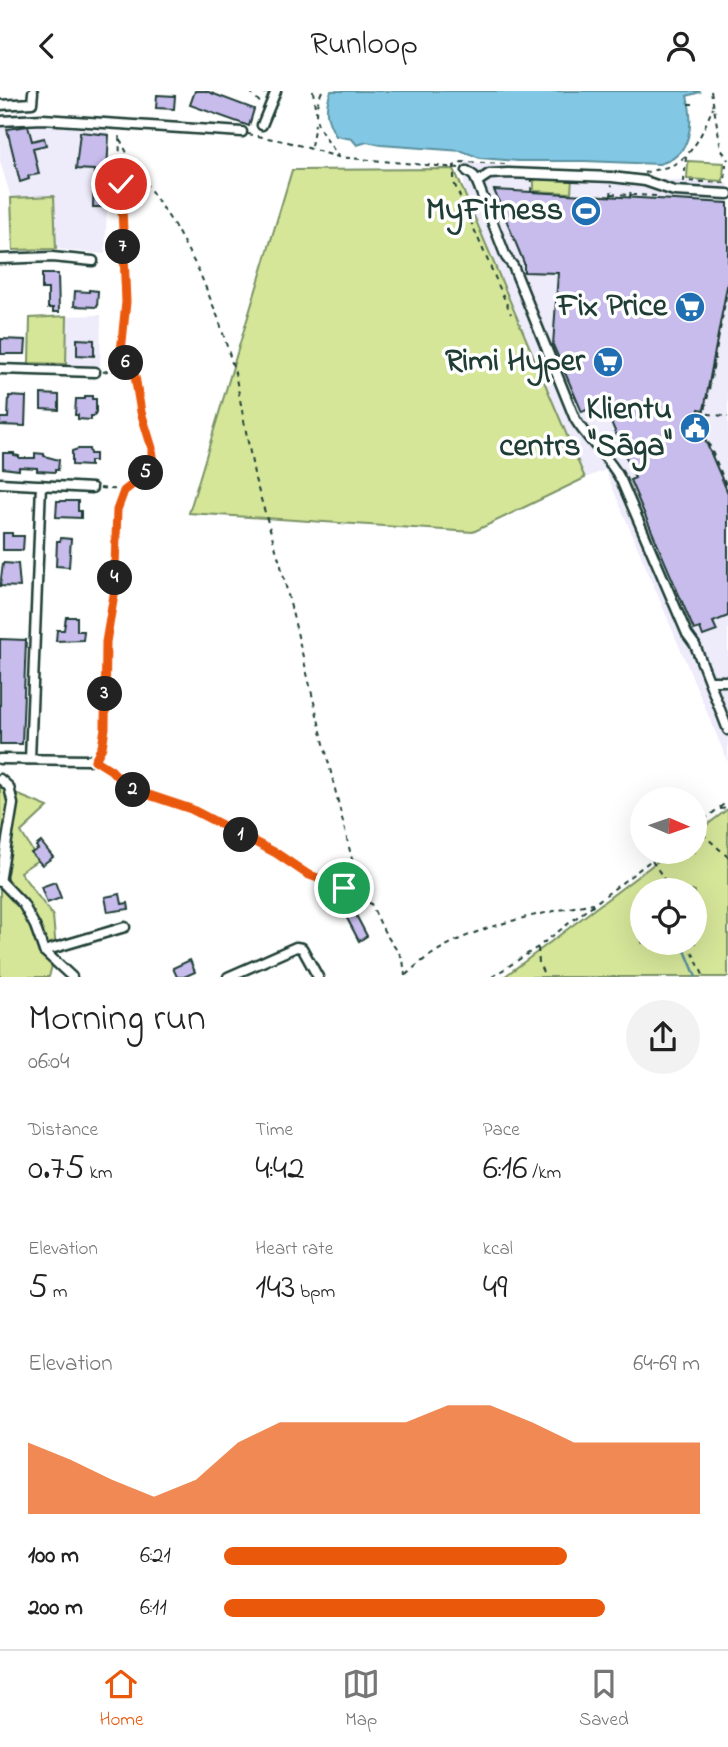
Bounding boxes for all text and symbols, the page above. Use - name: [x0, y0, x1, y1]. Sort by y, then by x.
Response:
- text: Runloop: [310, 22, 418, 69]
- icon: back: [28, 27, 66, 65]
- icon: person: [662, 27, 700, 65]
- pin: [91, 154, 151, 214]
- icon: check: [102, 165, 140, 203]
- place label: MyFitness: [426, 188, 563, 236]
- sports icon: MyFitness: [569, 194, 603, 228]
- pin: 7: [106, 229, 140, 265]
- text: 7: [119, 233, 126, 260]
- place label: Fix Price: [555, 284, 669, 331]
- supermarket icon: Fix Price: [673, 290, 707, 324]
- place label: Rimi Hyper: [445, 339, 586, 387]
- pin: 6: [108, 345, 144, 381]
- supermarket icon: Rimi Hyper: [591, 345, 625, 379]
- text: 6: [121, 349, 130, 376]
- place label: Klientu centrs "Sāga": [499, 387, 672, 472]
- public building icon: Klientu centrs "Sāga": [678, 411, 712, 445]
- pin: 5: [128, 455, 164, 491]
- text: 5: [140, 459, 151, 486]
- pin: 4: [97, 561, 132, 595]
- text: 4: [111, 564, 118, 591]
- pin: 3: [88, 677, 122, 711]
- text: 3: [101, 680, 108, 707]
- pin: 2: [116, 773, 150, 807]
- text: 2: [128, 776, 137, 803]
- north arrow: [630, 787, 707, 865]
- map controls: [630, 787, 707, 955]
- pin: 1: [224, 817, 258, 853]
- text: 1: [237, 821, 244, 848]
- pin: [314, 858, 374, 918]
- icon: arrive: [325, 869, 363, 907]
- button: locate: [630, 878, 707, 955]
- text: Morning run: [28, 992, 206, 1048]
- button: share: [626, 1000, 700, 1074]
- text: 06:04: [28, 1046, 69, 1079]
- text: Distance: [28, 1117, 98, 1144]
- text: Time: [255, 1117, 293, 1144]
- text: Pace: [483, 1117, 520, 1144]
- text: 0.75: [28, 1144, 85, 1195]
- text: 4:42: [255, 1144, 305, 1195]
- text: 6:16: [483, 1144, 528, 1195]
- text: km: [85, 1160, 113, 1187]
- text: /km: [528, 1160, 561, 1187]
- text: Elevation: [28, 1236, 98, 1263]
- text: Heart rate: [255, 1236, 333, 1263]
- text: kcal: [483, 1236, 513, 1263]
- text: 5: [28, 1263, 48, 1314]
- text: 143: [255, 1263, 295, 1314]
- text: 49: [483, 1263, 508, 1314]
- text: m: [48, 1279, 68, 1306]
- text: bpm: [295, 1279, 335, 1306]
- text: Elevation: [28, 1348, 113, 1381]
- text: 64–69 m: [633, 1348, 700, 1381]
- text: 100 m: [28, 1540, 79, 1573]
- text: 6:21: [140, 1540, 171, 1573]
- text: 200 m: [28, 1592, 83, 1625]
- text: 6:11: [140, 1592, 167, 1625]
- tab: Home: [99, 1665, 144, 1734]
- tab: Map: [342, 1665, 380, 1734]
- tab: Saved: [579, 1665, 629, 1734]

